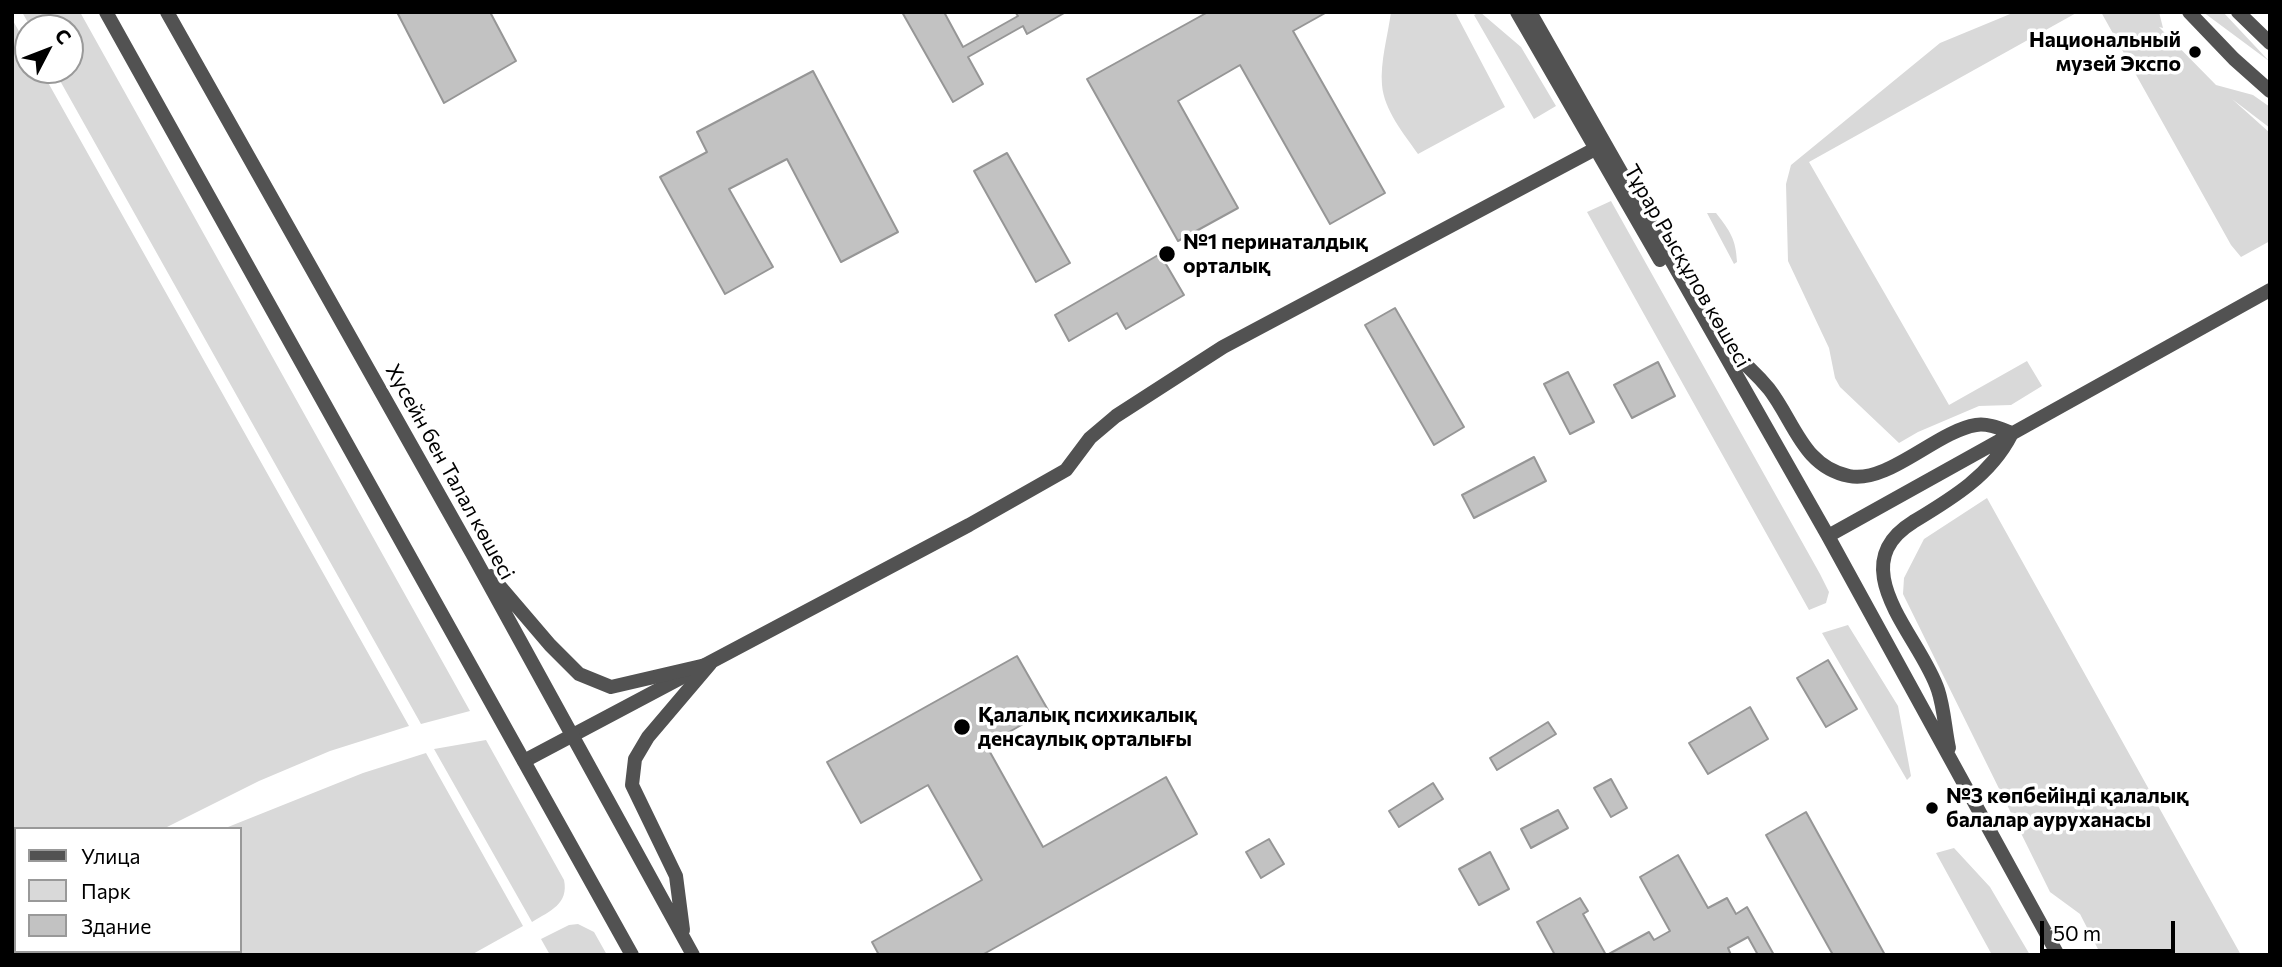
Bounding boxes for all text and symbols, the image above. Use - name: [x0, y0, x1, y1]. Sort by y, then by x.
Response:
- north arrow: [14, 14, 84, 84]
- text: С: [51, 23, 76, 48]
- place label: Национальный музей Экспо: [2029, 27, 2181, 77]
- marker: Национальный музей Экспо: [2187, 44, 2203, 60]
- street label: Тұрар Рысқұлов көшесі: [1619, 160, 1755, 372]
- place label: №1 перинаталдық орталық: [1183, 229, 1368, 279]
- marker: №1 перинаталдық орталық: [1157, 244, 1177, 264]
- street label: Хусейн бен Талал көшесі: [380, 360, 520, 584]
- place label: Қалалық психикалық денсаулық орталығы: [978, 702, 1197, 752]
- marker: Қалалық психикалық денсаулық орталығы: [952, 717, 972, 737]
- place label: №3 көпбейінді қалалық балалар ауруханасы: [1946, 783, 2189, 833]
- marker: №3 көпбейінді қалалық балалар ауруханасы: [1924, 800, 1940, 816]
- legend: [14, 827, 242, 953]
- text: Улица: [81, 843, 140, 868]
- text: Парк: [81, 878, 131, 903]
- scale bar: [2044, 908, 2179, 952]
- text: Здание: [81, 913, 151, 938]
- text: 50 m: [2053, 920, 2101, 945]

